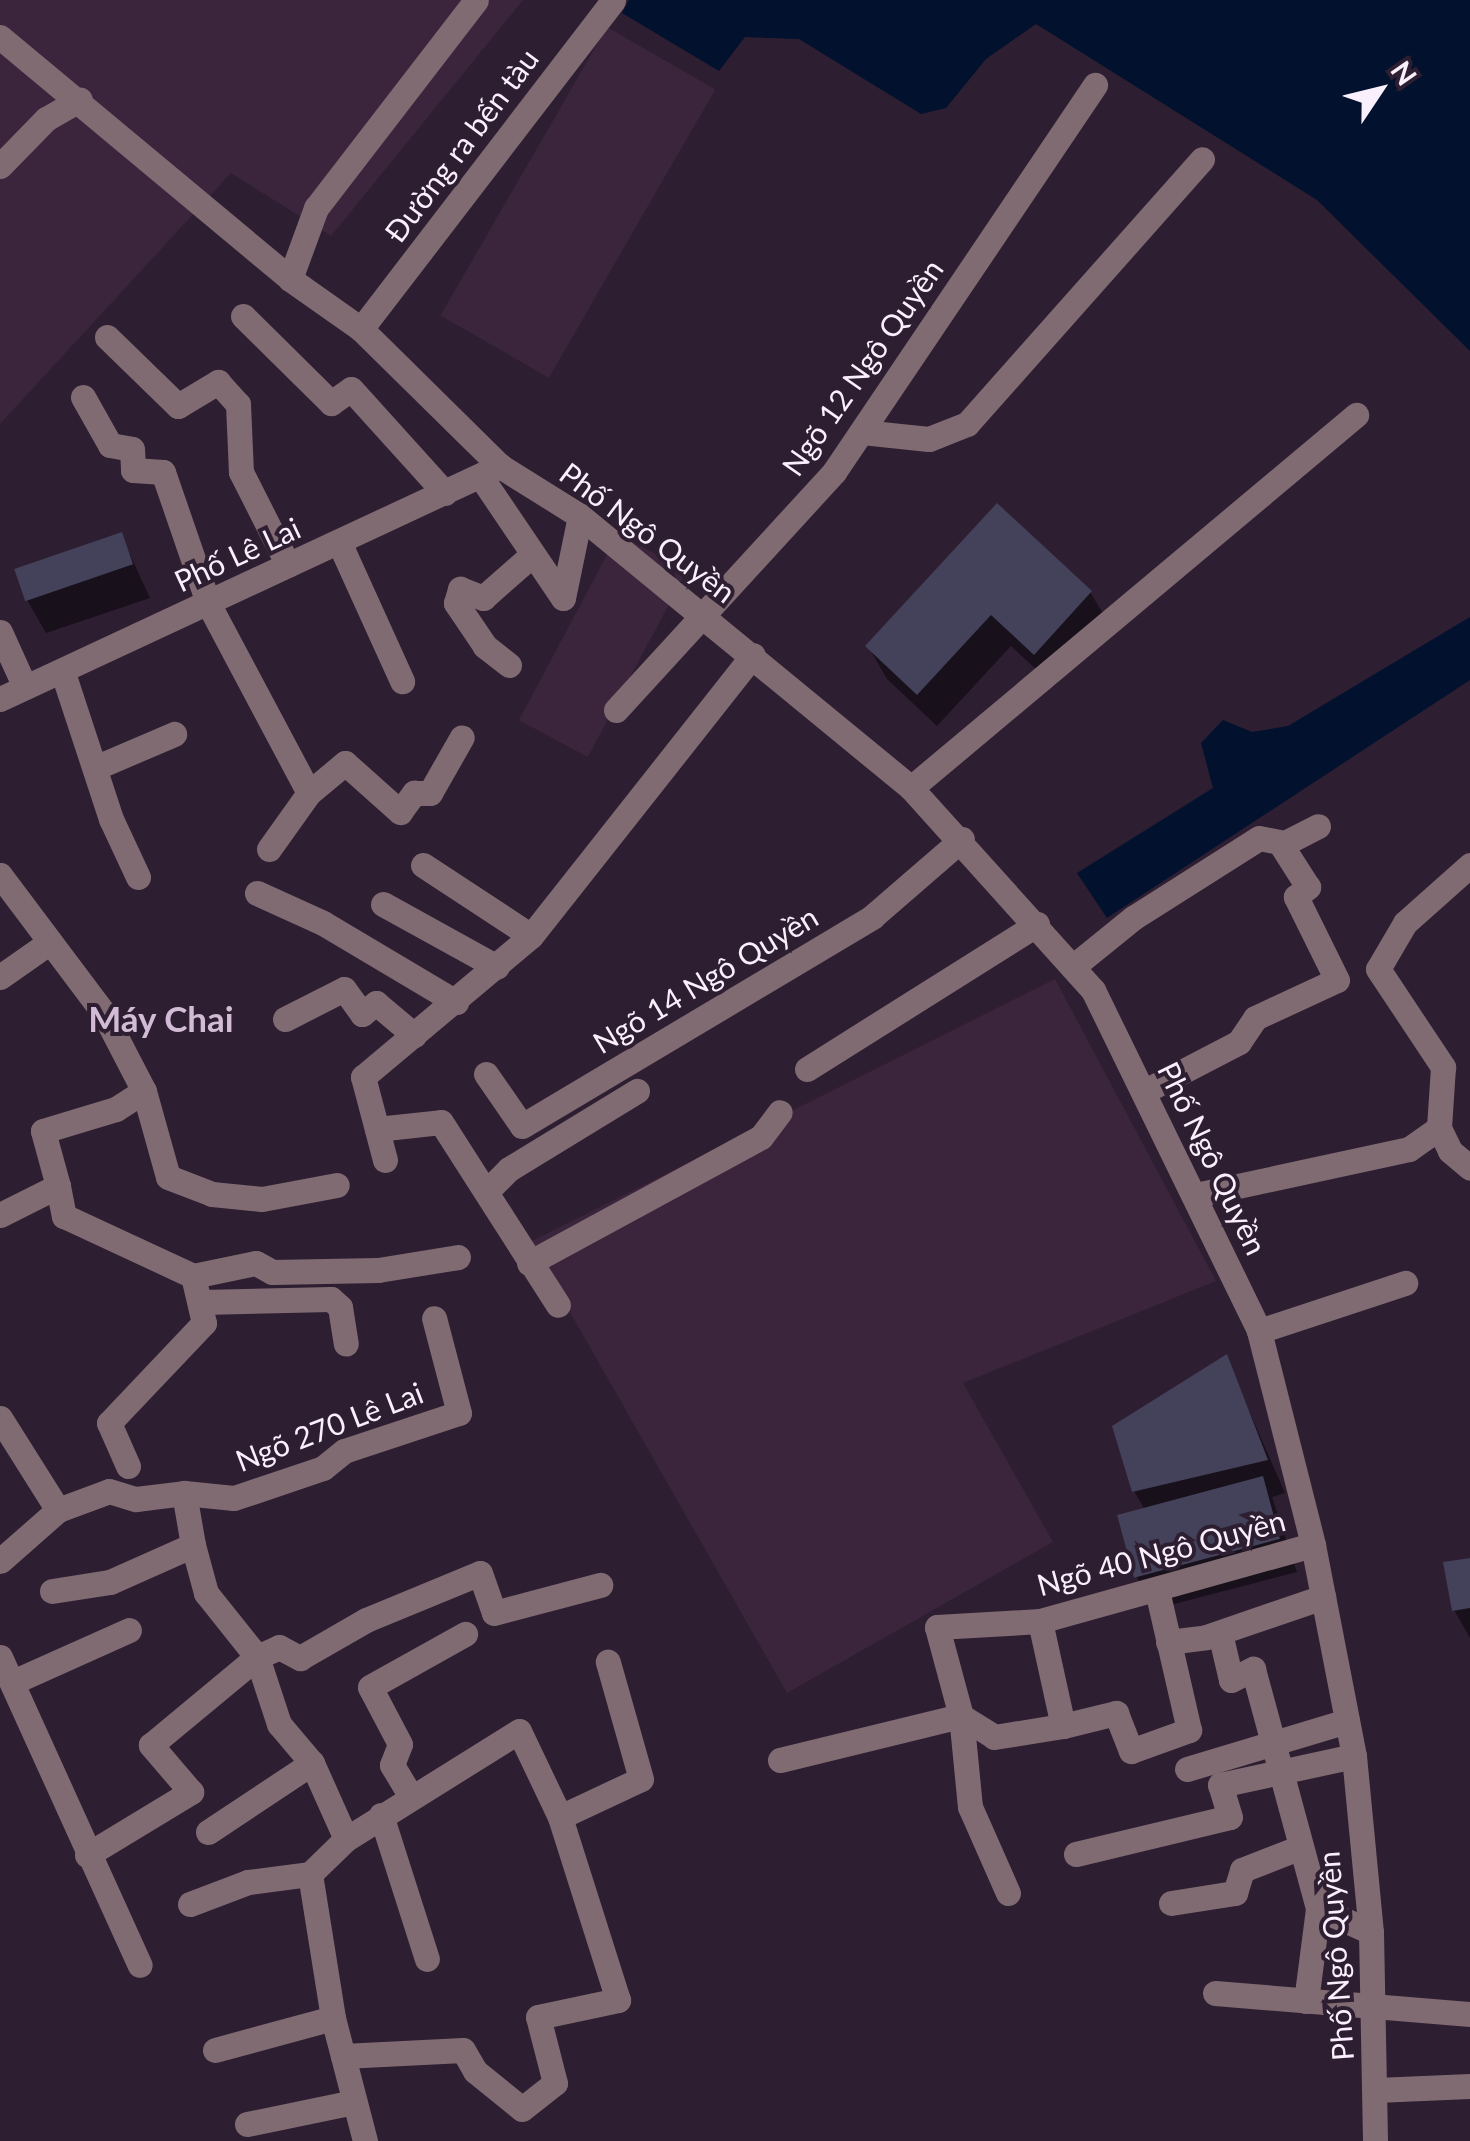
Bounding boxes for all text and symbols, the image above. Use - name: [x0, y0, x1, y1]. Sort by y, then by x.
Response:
- north arrow: [1330, 40, 1430, 140]
- street label: Đường ra bến tàu: [377, 41, 545, 249]
- text: N: [1384, 54, 1425, 91]
- street label: Ngõ 12 Ngô Quyền: [774, 252, 950, 482]
- street label: Phố Ngô Quyền: [553, 454, 743, 610]
- street label: Phố Lê Lai: [168, 509, 306, 599]
- street label: Ngõ 14 Ngô Quyền: [586, 898, 824, 1060]
- district label: Máy Chai: [88, 997, 234, 1039]
- street label: Phố Ngô Quyền: [1151, 1056, 1275, 1260]
- street label: Ngõ 270 Lê Lai: [230, 1374, 428, 1478]
- street label: Ngõ 40 Ngô Quyền: [1033, 1502, 1289, 1602]
- street label: Phố Ngô Quyền: [1310, 1850, 1360, 2062]

